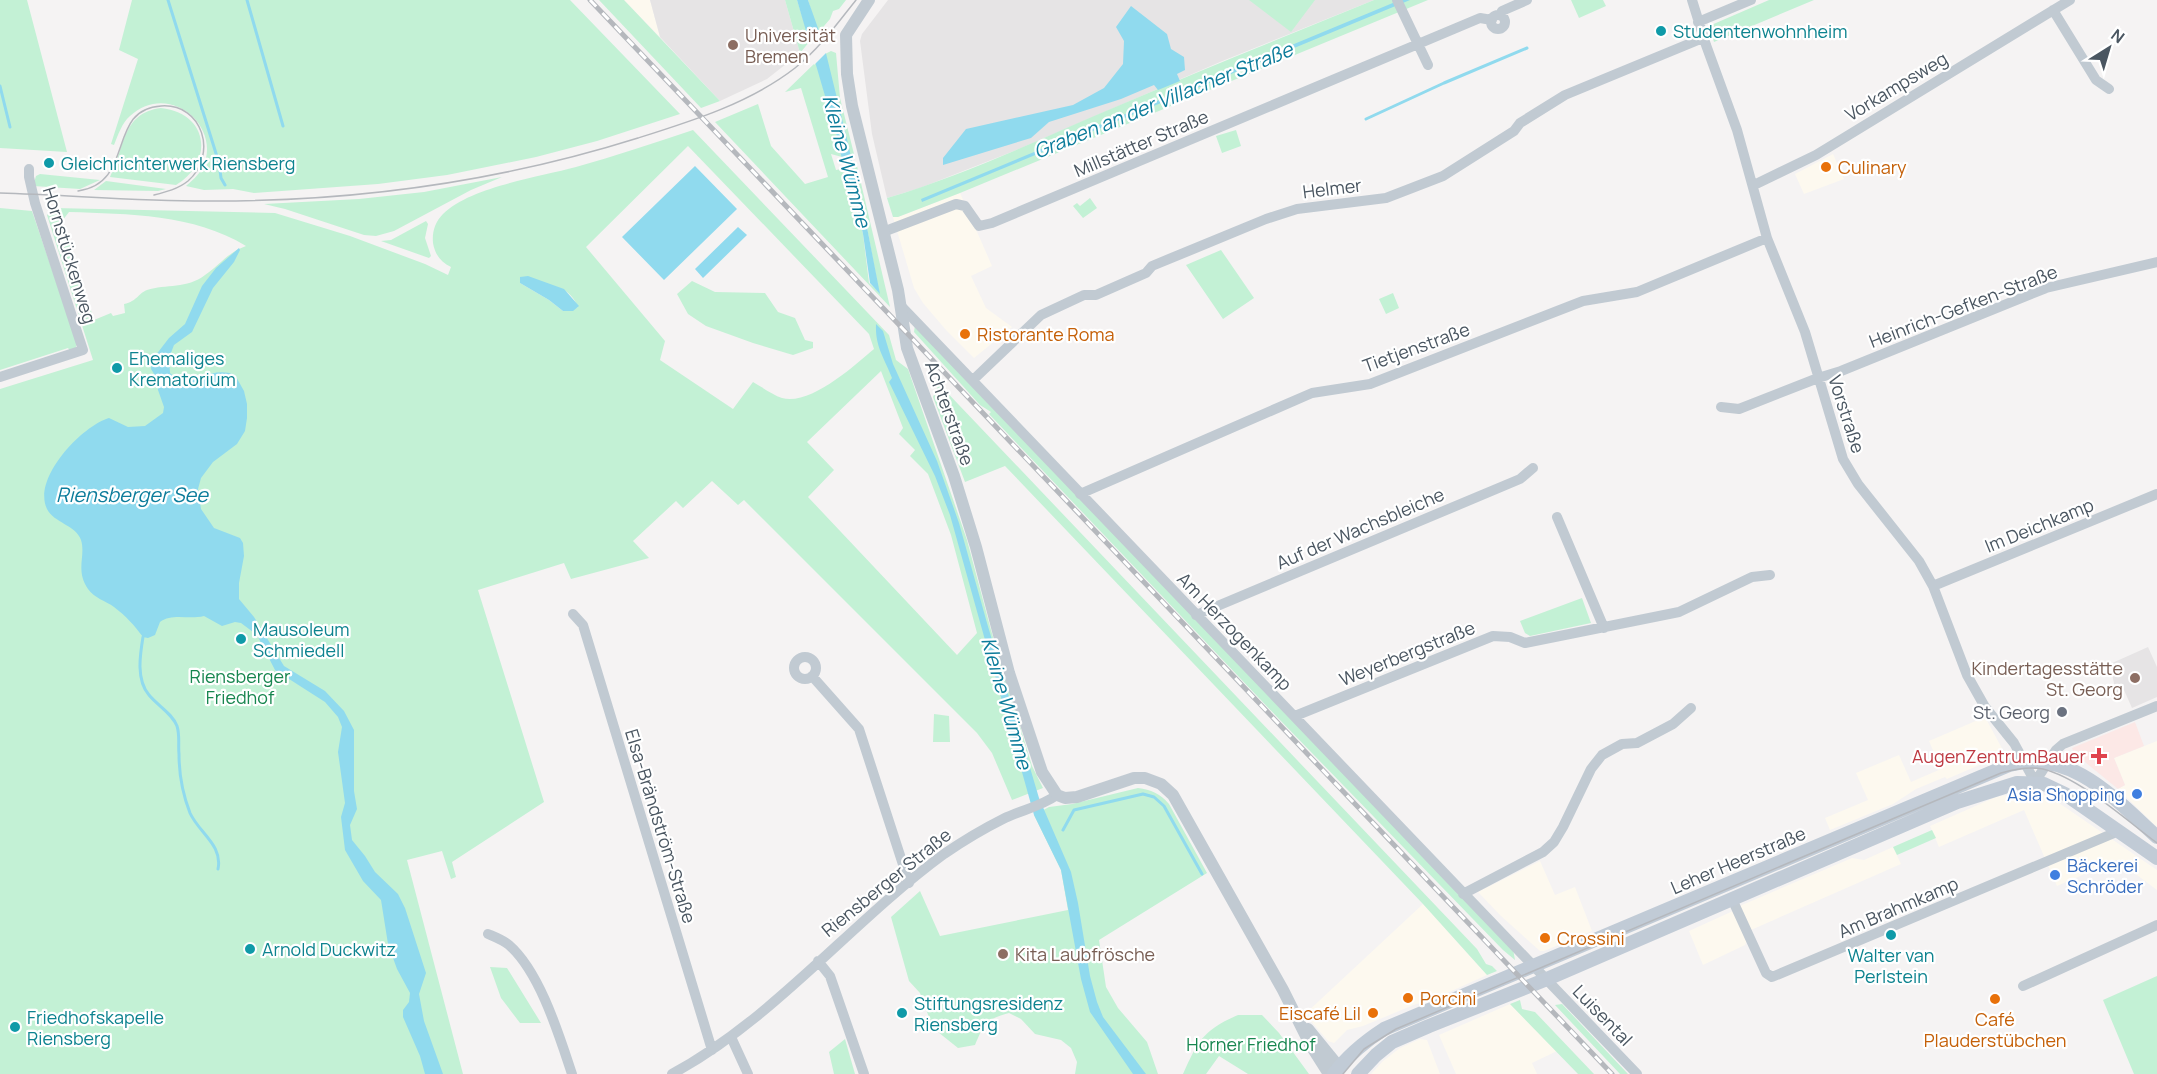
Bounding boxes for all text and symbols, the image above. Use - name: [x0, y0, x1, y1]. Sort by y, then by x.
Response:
- north arrow: [2079, 18, 2139, 78]
- place label: Studentenwohnheim: [1673, 19, 1848, 43]
- place label: Universität Bremen: [745, 23, 836, 68]
- marker: Studentenwohnheim: [1654, 24, 1668, 38]
- text: N: [2107, 24, 2129, 48]
- water label: Graben an der Villacher Straße: [1029, 35, 1298, 164]
- marker: Universität Bremen: [726, 38, 740, 52]
- street label: Vorkampsweg: [1840, 46, 1952, 126]
- water label: Kleine Wümme: [816, 92, 878, 231]
- street label: Millstätter Straße: [1070, 104, 1212, 182]
- place label: Gleichrichterwerk Riensberg: [61, 151, 295, 175]
- place label: Culinary: [1838, 155, 1907, 179]
- marker: Gleichrichterwerk Riensberg: [42, 156, 56, 170]
- marker: Culinary: [1819, 160, 1833, 174]
- street label: Helmer: [1301, 172, 1363, 204]
- street label: Hornstückenweg: [38, 184, 102, 326]
- street label: Heinrich-Gefken-Straße: [1865, 259, 2061, 353]
- street label: Tietjenstraße: [1359, 317, 1473, 377]
- place label: Ristorante Roma: [977, 322, 1115, 346]
- marker: Ristorante Roma: [958, 327, 972, 341]
- place label: Ehemaliges Krematorium: [129, 346, 236, 391]
- street label: Achterstraße: [920, 357, 980, 469]
- marker: Ehemaliges Krematorium: [110, 361, 124, 375]
- street label: Vorstraße: [1823, 372, 1871, 456]
- water label: Riensberger See: [56, 481, 209, 508]
- street label: Auf der Wachsbleiche: [1272, 482, 1448, 574]
- street label: Im Deichkamp: [1981, 492, 2097, 558]
- street label: Am Herzogenkamp: [1172, 567, 1298, 695]
- street label: Weyerbergstraße: [1336, 615, 1478, 691]
- place label: Mausoleum Schmiedell: [253, 617, 350, 662]
- marker: Mausoleum Schmiedell: [234, 632, 248, 646]
- water label: Kleine Wümme: [975, 634, 1039, 773]
- place label: Kindertagesstätte St. Georg: [1971, 656, 2123, 701]
- park label: Riensberger Friedhof: [190, 664, 291, 709]
- marker: Kindertagesstätte St. Georg: [2128, 671, 2142, 685]
- place label: St. Georg: [1973, 700, 2050, 724]
- marker: St. Georg: [2055, 705, 2069, 719]
- street label: Elsa-Brändström-Straße: [620, 726, 702, 926]
- place label: AugenZentrumBauer: [1912, 744, 2086, 768]
- marker: AugenZentrumBauer: [2090, 747, 2108, 765]
- place label: Asia Shopping: [2007, 782, 2125, 806]
- marker: Asia Shopping: [2130, 787, 2144, 801]
- street label: Leher Heerstraße: [1667, 821, 1809, 899]
- street label: Riensberger Straße: [816, 822, 956, 942]
- place label: Bäckerei Schröder: [2067, 853, 2144, 898]
- marker: Bäckerei Schröder: [2048, 868, 2062, 882]
- street label: Am Brahmkamp: [1834, 871, 1962, 943]
- place label: Crossini: [1557, 926, 1625, 950]
- marker: Walter van Perlstein: [1884, 928, 1898, 942]
- marker: Crossini: [1538, 931, 1552, 945]
- place label: Arnold Duckwitz: [262, 937, 396, 961]
- marker: Arnold Duckwitz: [243, 942, 257, 956]
- place label: Kita Laubfrösche: [1015, 942, 1155, 966]
- place label: Walter van Perlstein: [1848, 943, 1935, 988]
- marker: Kita Laubfrösche: [996, 947, 1010, 961]
- street label: Luisental: [1568, 979, 1638, 1051]
- place label: Porcini: [1420, 986, 1477, 1010]
- place label: Stiftungsresidenz Riensberg: [914, 991, 1063, 1036]
- marker: Porcini: [1401, 991, 1415, 1005]
- marker: Café Plauderstübchen: [1988, 992, 2002, 1006]
- place label: Eiscafé Lil: [1279, 1001, 1361, 1025]
- place label: Friedhofskapelle Riensberg: [27, 1005, 164, 1050]
- marker: Stiftungsresidenz Riensberg: [895, 1006, 909, 1020]
- marker: Eiscafé Lil: [1366, 1006, 1380, 1020]
- place label: Café Plauderstübchen: [1924, 1007, 2066, 1052]
- marker: Friedhofskapelle Riensberg: [8, 1020, 22, 1034]
- park label: Horner Friedhof: [1186, 1032, 1316, 1056]

